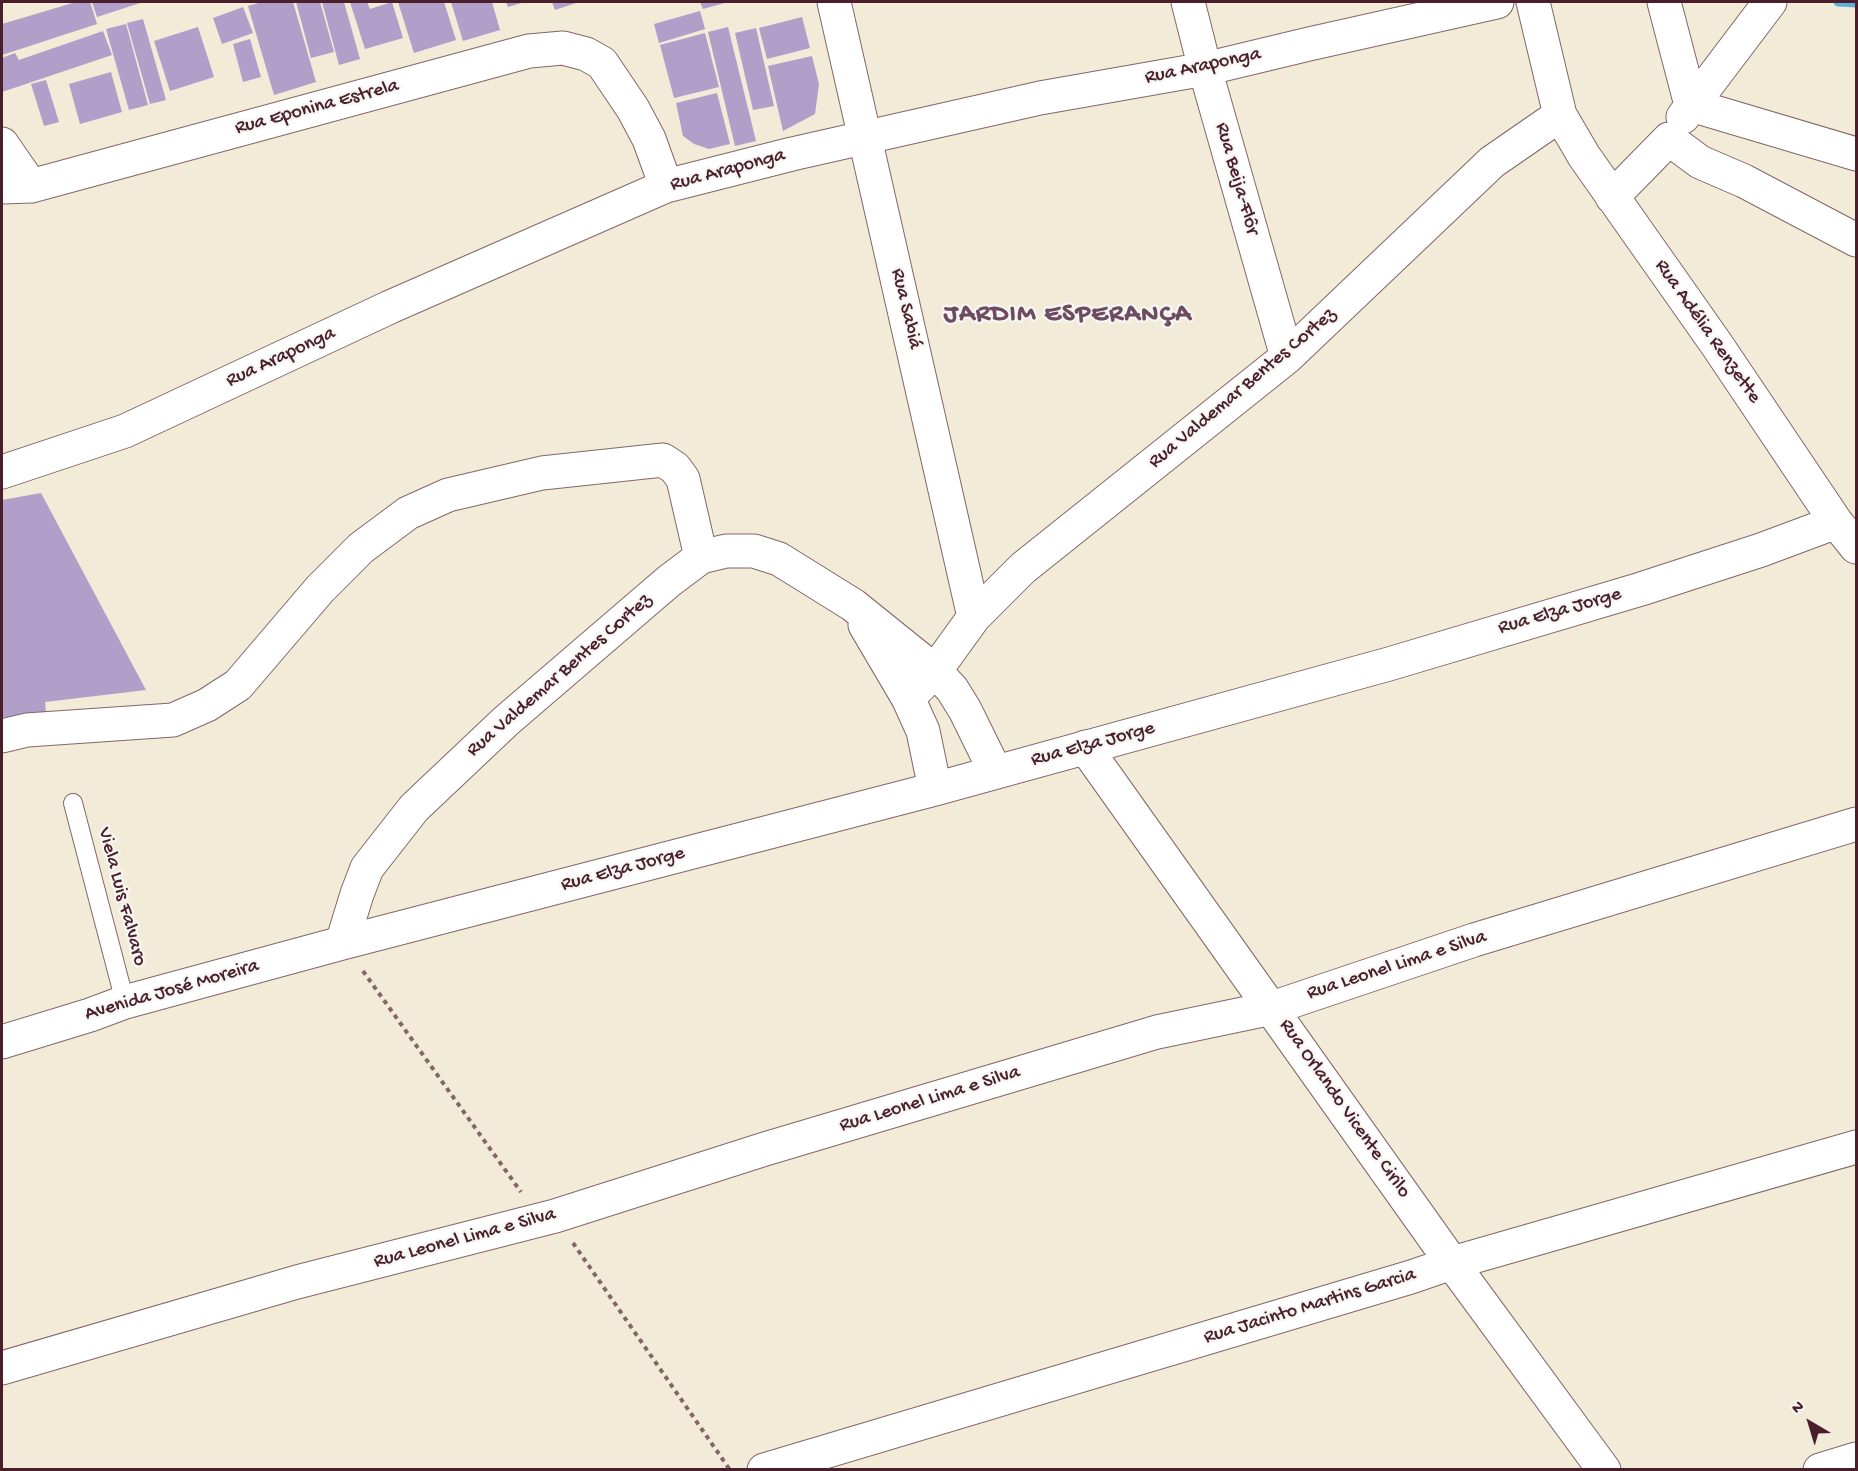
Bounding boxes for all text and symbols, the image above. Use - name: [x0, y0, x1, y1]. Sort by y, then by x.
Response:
- street label: Rua Araponga: [1143, 43, 1263, 91]
- street label: Rua Eponina Estrela: [233, 75, 401, 141]
- street label: Rua Beija-Flôr: [1208, 120, 1264, 238]
- street label: Rua Araponga: [668, 144, 788, 198]
- street label: Rua Adélia Renzette: [1648, 255, 1766, 409]
- street label: Rua Sabiá: [884, 266, 926, 352]
- district label: JARDIM ESPERANÇA: [944, 300, 1192, 332]
- street label: Rua Valdemar Bentes Cortez: [1144, 303, 1342, 475]
- street label: Rua Araponga: [223, 322, 339, 394]
- street label: Rua Elza Jorge: [1496, 583, 1624, 641]
- street label: Rua Valdemar Bentes Cortez: [462, 589, 658, 763]
- street label: Rua Elza Jorge: [1029, 717, 1157, 773]
- street label: Viela Luis Falvaro: [91, 825, 151, 969]
- street label: Rua Elza Jorge: [559, 842, 687, 898]
- street label: Rua Leonel Lima e Silva: [1304, 926, 1490, 1006]
- street label: Avenida José Moreira: [82, 955, 262, 1027]
- street label: Rua Orlando Vicente Cirilo: [1273, 1015, 1415, 1203]
- street label: Rua Leonel Lima e Silva: [837, 1061, 1023, 1139]
- street label: Rua Leonel Lima e Silva: [371, 1203, 559, 1275]
- street label: Rua Jacinto Martins Garcia: [1201, 1263, 1419, 1351]
- north arrow: [1780, 1393, 1840, 1453]
- text: N: [1789, 1398, 1809, 1419]

